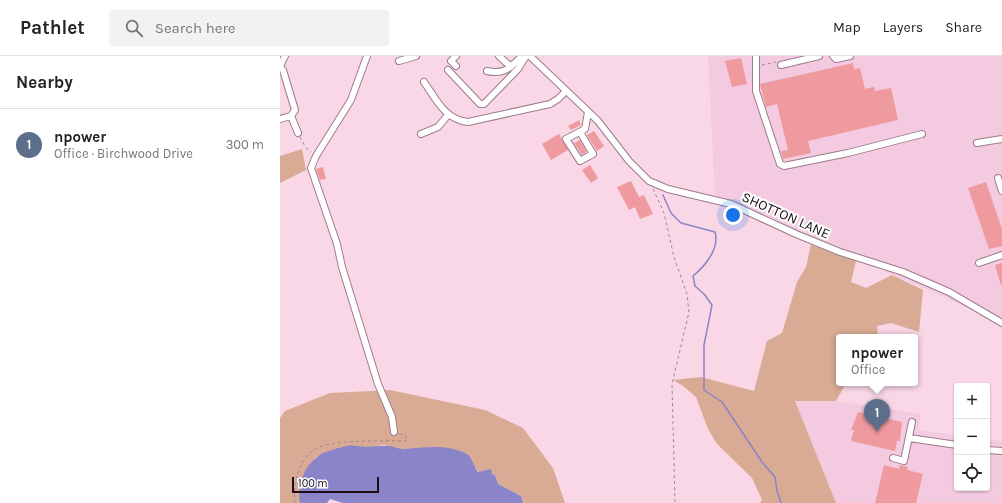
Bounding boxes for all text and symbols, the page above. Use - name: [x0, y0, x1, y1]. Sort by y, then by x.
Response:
- search box: [109, 10, 389, 46]
- text: Pathlet: [20, 17, 85, 39]
- icon: search: [123, 17, 145, 39]
- text: Search here: [155, 19, 236, 37]
- text: Map: [833, 19, 861, 36]
- text: Layers: [883, 19, 923, 36]
- text: Share: [945, 19, 982, 36]
- text: Nearby: [16, 72, 73, 92]
- text: npower: [54, 128, 106, 146]
- text: 1: [27, 137, 31, 152]
- text: 300 m: [226, 137, 264, 152]
- text: Office · Birchwood Drive: [54, 146, 193, 161]
- street label: SHOTTON LANE: [739, 188, 833, 243]
- your location: [723, 205, 743, 225]
- popup: [836, 334, 918, 386]
- text: npower: [851, 344, 903, 362]
- text: Office: [851, 362, 885, 377]
- map controls: [954, 383, 990, 491]
- button: +: [954, 383, 990, 419]
- pin: 1: [864, 399, 890, 432]
- button: −: [954, 419, 990, 455]
- button: locate: [954, 455, 990, 491]
- scale bar: [292, 475, 379, 494]
- text: 100 m: [298, 477, 328, 490]

